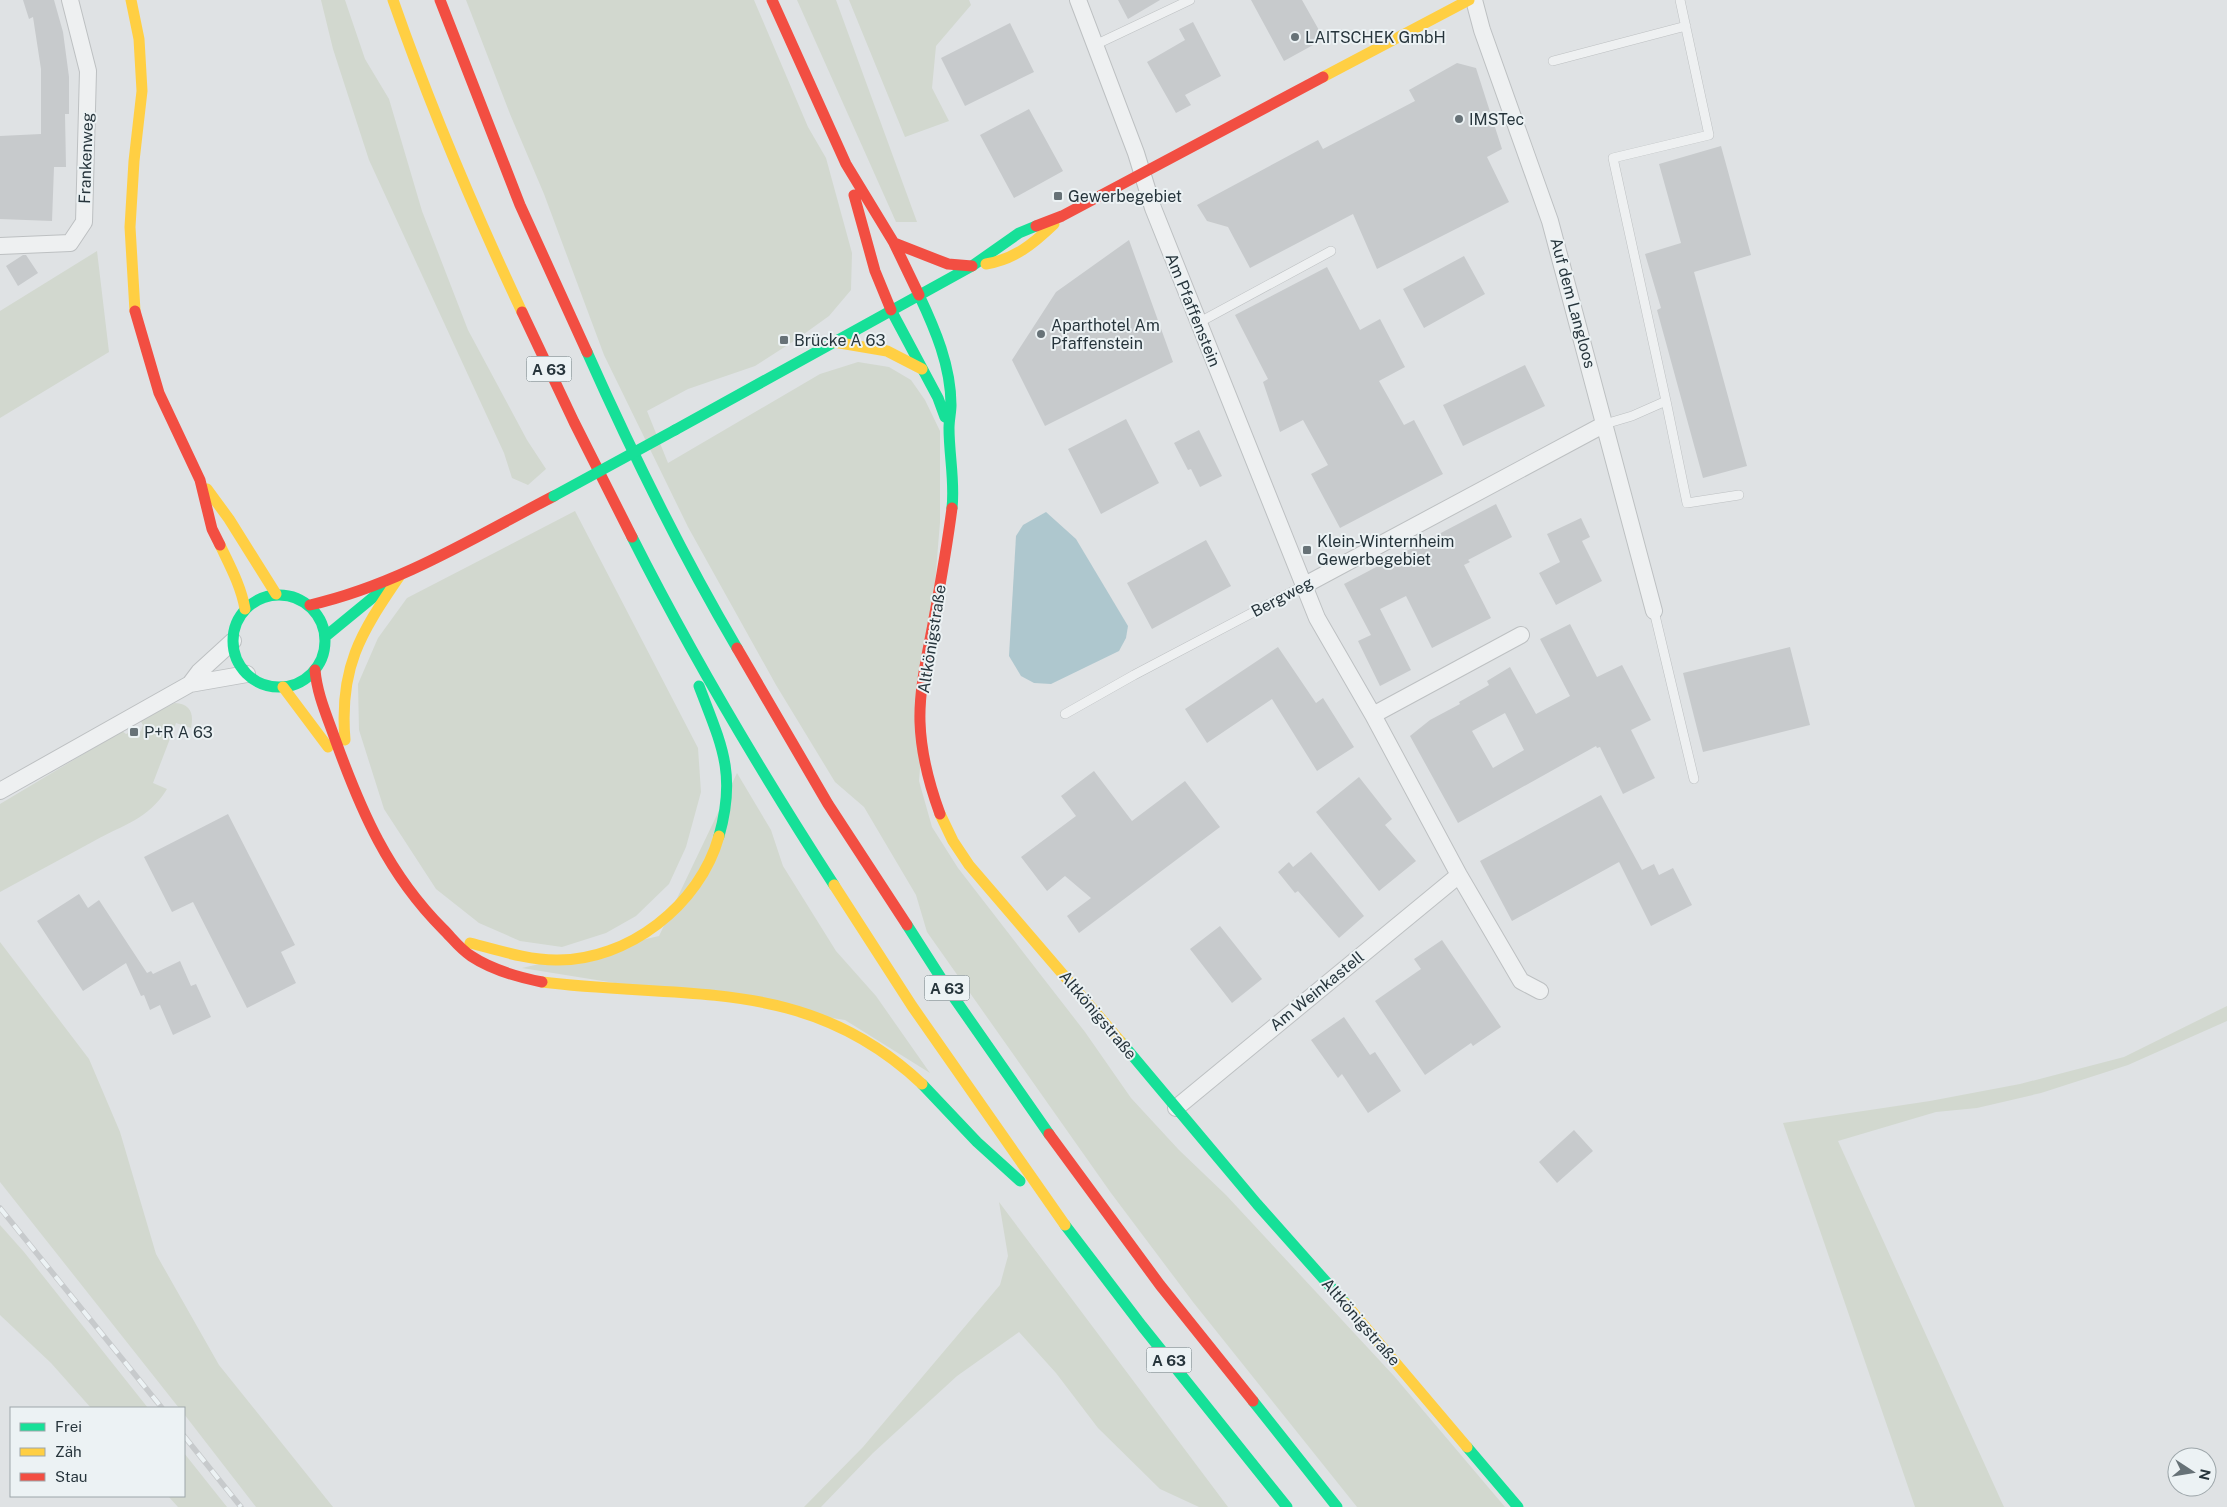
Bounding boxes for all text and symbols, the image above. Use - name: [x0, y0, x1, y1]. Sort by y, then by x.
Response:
- place label: LAITSCHEK GmbH: [1305, 28, 1446, 47]
- marker: LAITSCHEK GmbH: [1289, 31, 1301, 43]
- place label: IMSTec: [1469, 110, 1524, 129]
- street label: Frankenweg: [75, 112, 97, 204]
- marker: IMSTec: [1453, 113, 1465, 125]
- place label: Gewerbegebiet: [1068, 187, 1182, 206]
- marker: Gewerbegebiet: [1052, 190, 1064, 202]
- street label: Auf dem Langloos: [1546, 236, 1600, 370]
- street label: Am Pfaffenstein: [1162, 250, 1224, 370]
- place label: Aparthotel Am Pfaffenstein: [1051, 316, 1160, 353]
- marker: Aparthotel Am Pfaffenstein: [1035, 328, 1047, 340]
- place label: Brücke A 63: [794, 331, 886, 350]
- marker: Brücke A 63: [778, 334, 790, 346]
- road number: A 63: [526, 356, 572, 382]
- place label: Klein-Winternheim Gewerbegebiet: [1317, 532, 1454, 569]
- marker: Klein-Winternheim Gewerbegebiet: [1301, 544, 1313, 556]
- street label: Bergweg: [1248, 573, 1316, 621]
- street label: Altkönigstraße: [914, 583, 950, 695]
- place label: P+R A 63: [144, 723, 213, 742]
- marker: P+R A 63: [128, 726, 140, 738]
- street label: Am Weinkastell: [1266, 947, 1368, 1035]
- street label: Altkönigstraße: [1055, 967, 1141, 1063]
- road number: A 63: [924, 976, 970, 1000]
- street label: Altkönigstraße: [1318, 1274, 1404, 1370]
- road number: A 63: [1146, 1348, 1192, 1372]
- legend: [10, 1407, 185, 1497]
- text: Frei: [55, 1418, 82, 1435]
- text: Zäh: [55, 1443, 82, 1460]
- north arrow: [2167, 1447, 2217, 1497]
- text: Stau: [55, 1468, 88, 1485]
- text: N: [2196, 1468, 2214, 1482]

